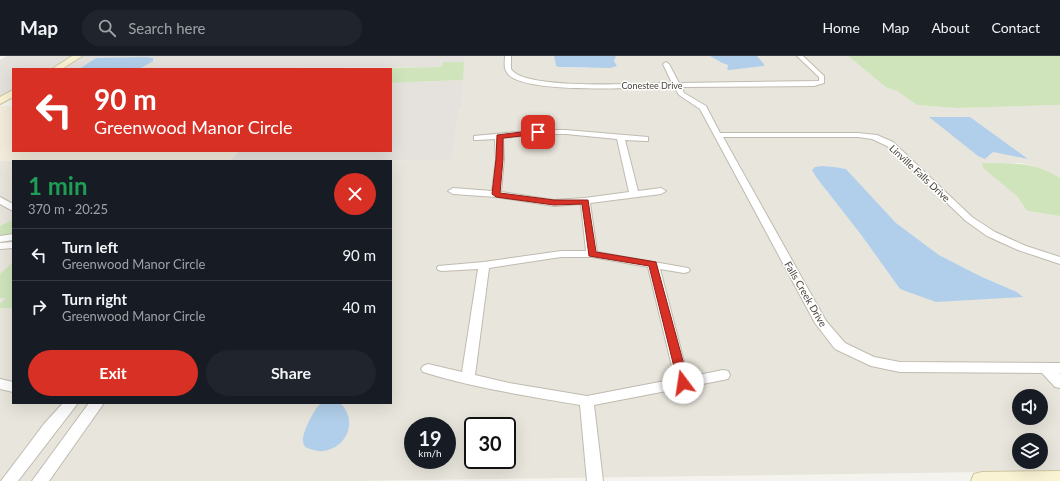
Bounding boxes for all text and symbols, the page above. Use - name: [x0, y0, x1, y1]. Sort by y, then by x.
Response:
- search box: [82, 10, 362, 46]
- text: Map: [20, 16, 58, 39]
- icon: search: [96, 17, 118, 39]
- text: Search here: [128, 19, 206, 37]
- text: Home: [822, 19, 860, 36]
- text: Map: [882, 19, 909, 36]
- text: About: [931, 19, 969, 36]
- text: Contact: [991, 19, 1040, 36]
- street label: Conestee Drive: [621, 80, 683, 91]
- text: 90 m: [94, 82, 157, 116]
- icon: left: [28, 84, 80, 136]
- pin: [521, 115, 555, 149]
- text: Greenwood Manor Circle: [94, 116, 293, 138]
- icon: arrive: [527, 121, 549, 143]
- street label: Linville Falls Drive: [887, 142, 953, 204]
- text: 1 min: [28, 171, 88, 200]
- button: close: [334, 173, 376, 215]
- text: 370 m · 20:25: [28, 201, 108, 217]
- text: Turn left: [62, 238, 118, 256]
- icon: left: [28, 244, 50, 266]
- text: 90 m: [342, 246, 376, 264]
- text: Greenwood Manor Circle: [62, 256, 205, 272]
- street label: Falls Creek Drive: [782, 259, 830, 329]
- text: Turn right: [62, 290, 127, 308]
- icon: right: [28, 296, 50, 318]
- text: 40 m: [342, 298, 376, 316]
- text: Greenwood Manor Circle: [62, 308, 205, 324]
- button: Exit: [28, 350, 198, 396]
- button: Share: [206, 350, 376, 396]
- position arrow: [662, 362, 704, 404]
- map controls: [1012, 389, 1048, 469]
- button: sound: [1012, 389, 1048, 425]
- speed limit sign: 30: [464, 417, 516, 469]
- text: 19: [418, 426, 442, 450]
- button: layers: [1012, 433, 1048, 469]
- text: km/h: [418, 447, 442, 459]

